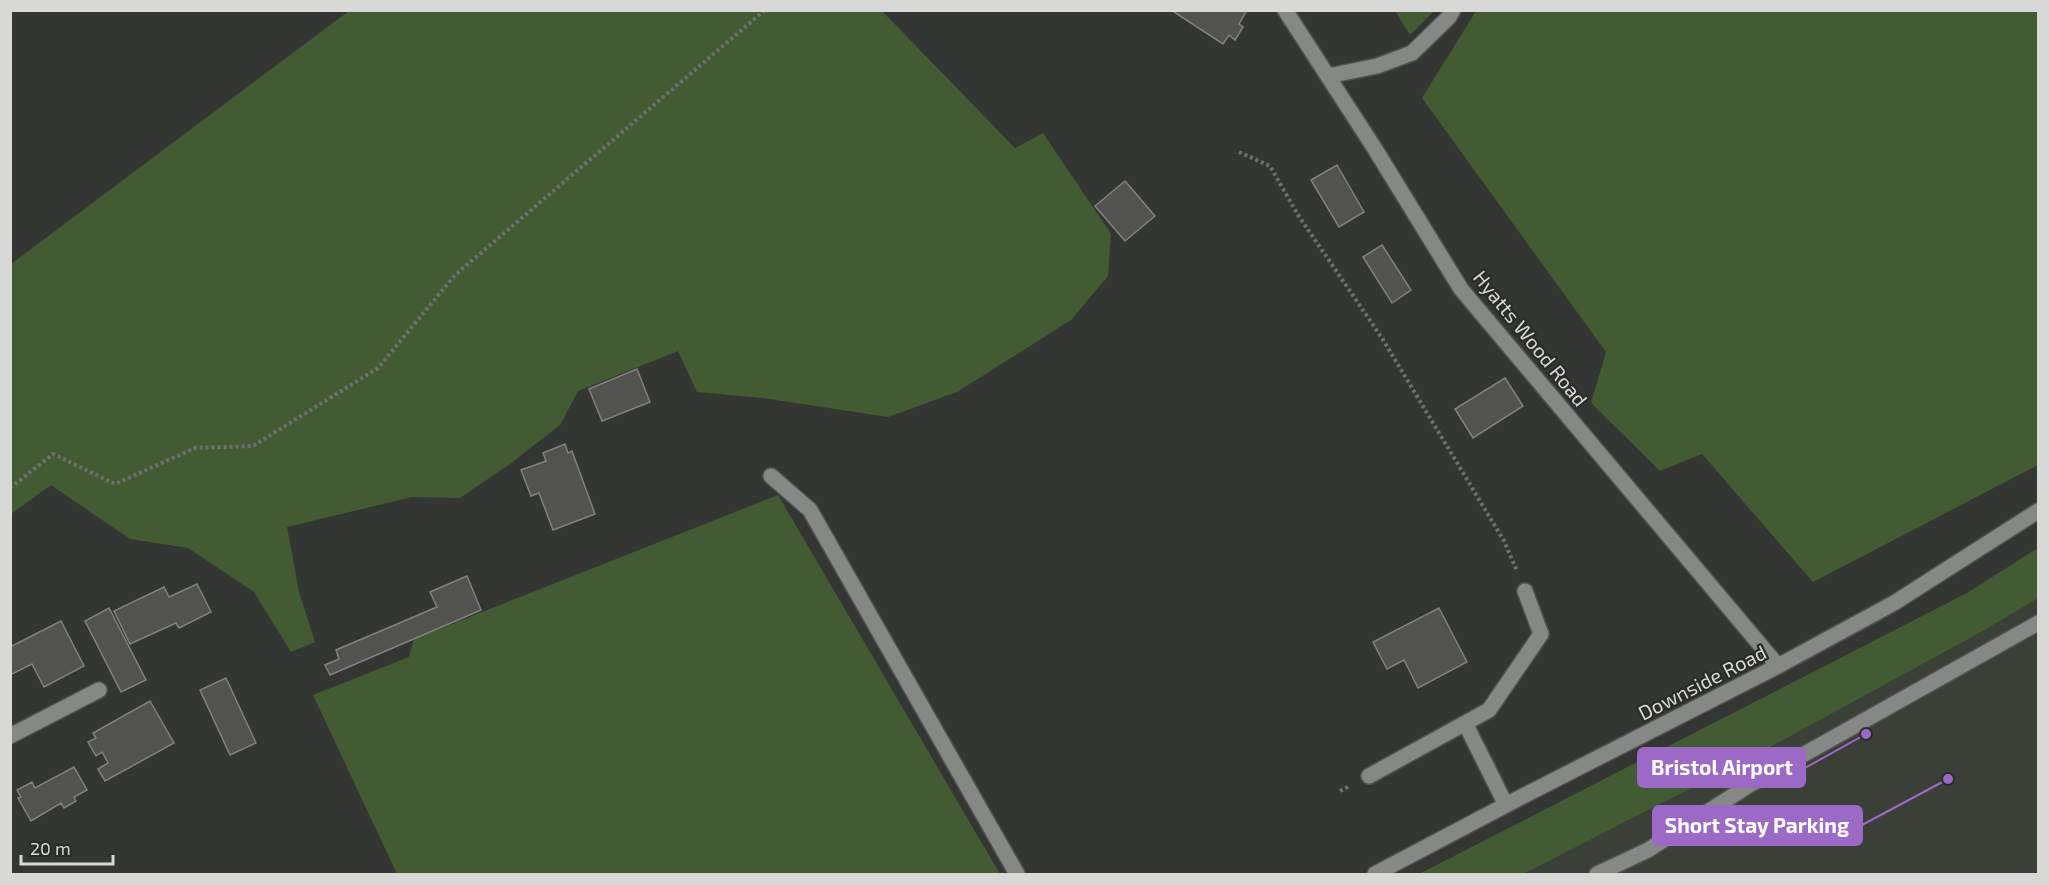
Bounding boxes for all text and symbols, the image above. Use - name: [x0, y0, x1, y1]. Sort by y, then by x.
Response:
- street label: Hyatts Wood Road: [1469, 265, 1593, 411]
- street label: Downside Road: [1634, 639, 1770, 725]
- callout: Bristol Airport: [1638, 748, 1805, 787]
- text: Bristol Airport: [1651, 754, 1793, 779]
- callout: Short Stay Parking: [1653, 806, 1862, 845]
- text: Short Stay Parking: [1665, 812, 1849, 838]
- scale bar: [21, 828, 112, 866]
- text: 20 m: [30, 837, 71, 859]

